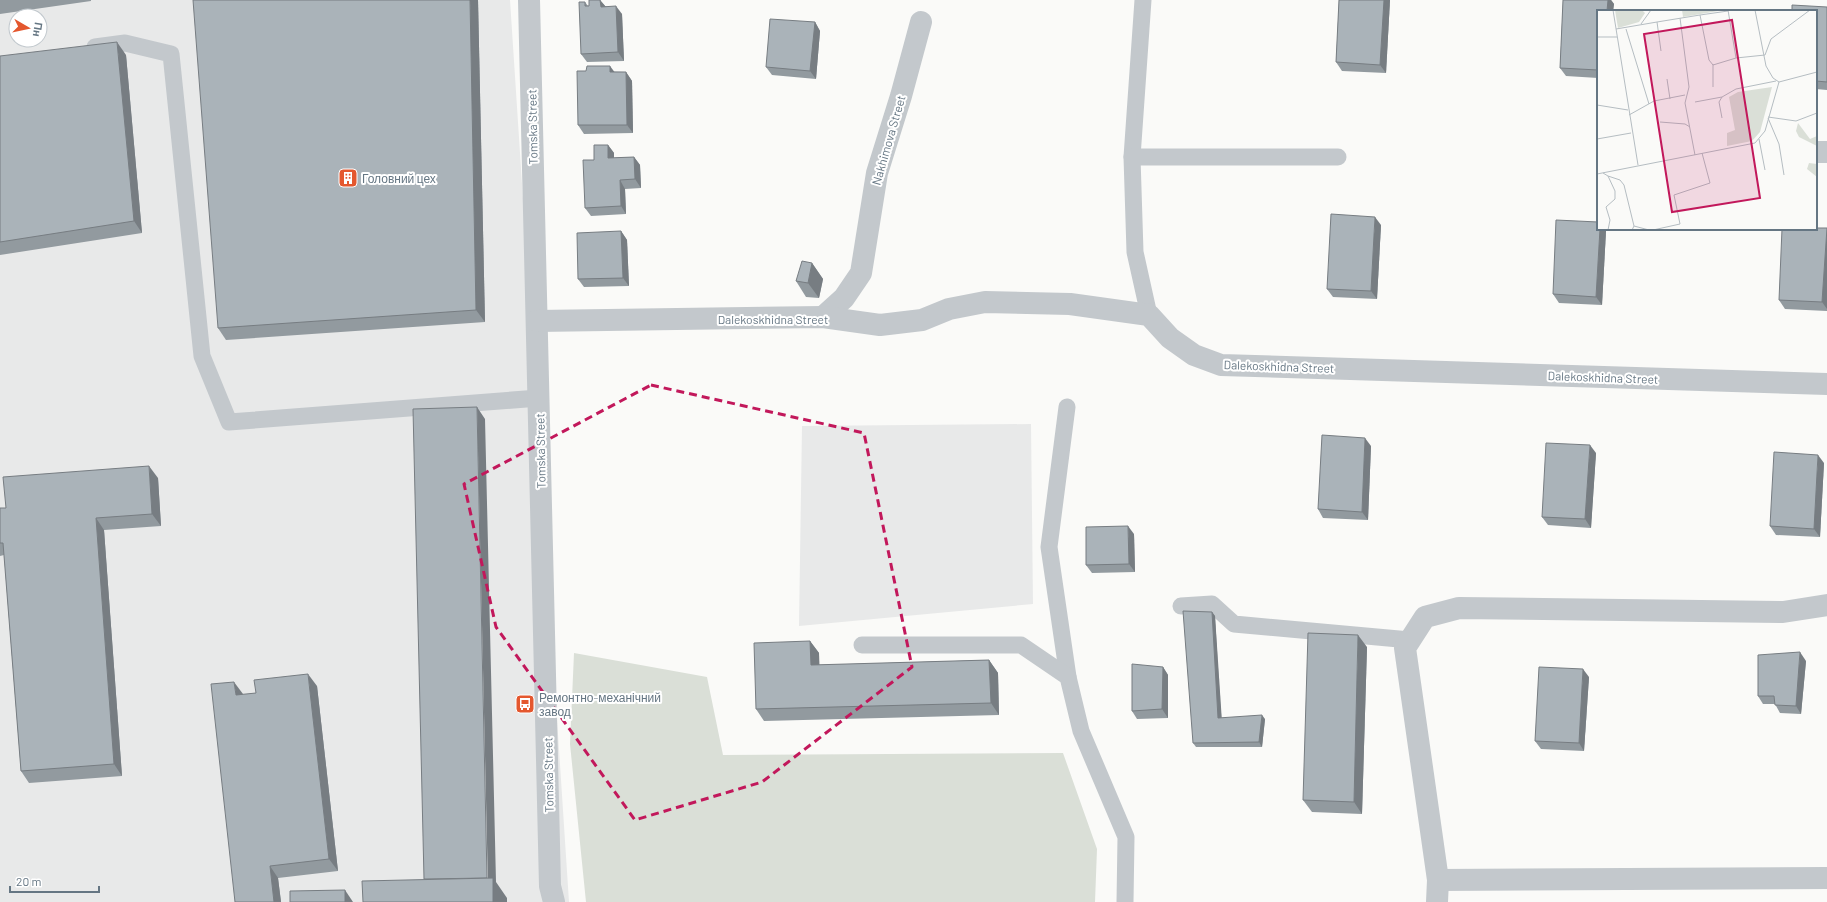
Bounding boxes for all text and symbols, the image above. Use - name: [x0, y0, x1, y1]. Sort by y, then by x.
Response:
- north arrow: [8, 8, 48, 48]
- inset map: [1597, 10, 1817, 230]
- text: Пн: [31, 21, 46, 38]
- street label: Tomska Street: [524, 89, 540, 165]
- street label: Nakhimova Street: [868, 93, 908, 187]
- building icon: Головний цех: [337, 167, 359, 189]
- place label: Головний цех: [362, 171, 436, 186]
- street label: Dalekoskhidna Street: [718, 312, 828, 326]
- street label: Dalekoskhidna Street: [1223, 357, 1335, 375]
- street label: Dalekoskhidna Street: [1547, 368, 1659, 386]
- street label: Tomska Street: [532, 413, 548, 489]
- place label: Ремонтно-механічний завод: [539, 690, 661, 719]
- bus stop icon: Ремонтно-механічний завод: [514, 693, 536, 715]
- street label: Tomska Street: [540, 737, 556, 813]
- scale bar: [10, 868, 99, 894]
- text: 20 m: [16, 874, 42, 888]

